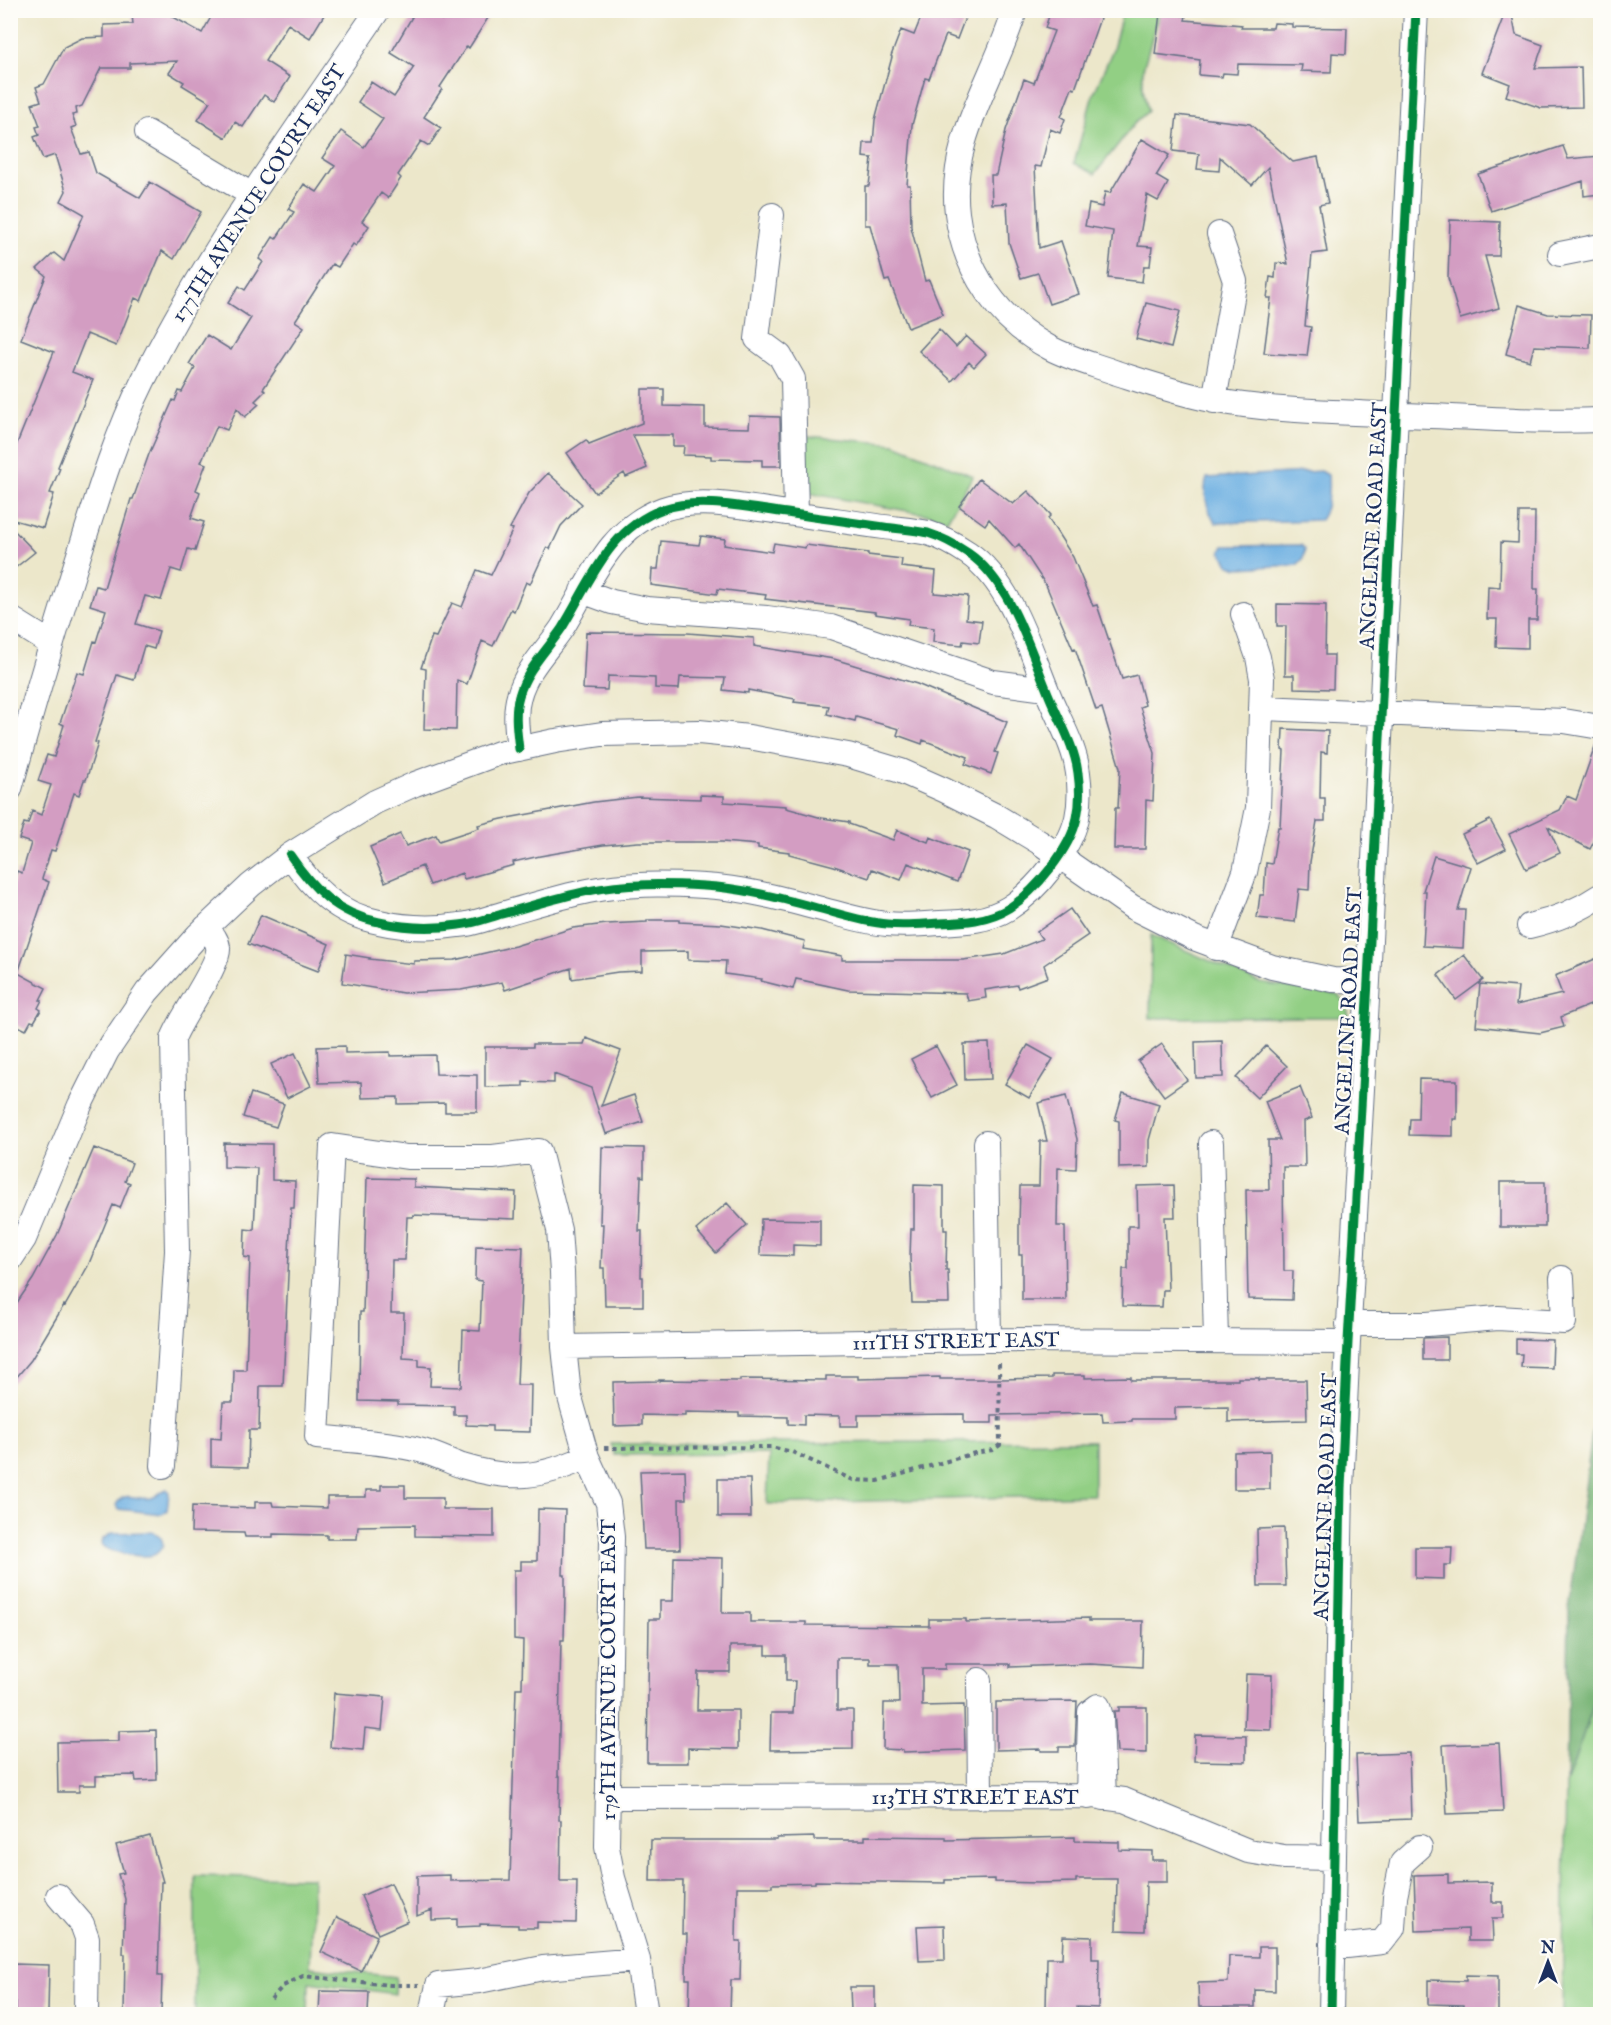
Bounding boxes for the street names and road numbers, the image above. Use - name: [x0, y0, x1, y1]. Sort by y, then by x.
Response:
- street label: 177TH AVENUE COURT EAST: [166, 59, 353, 328]
- street label: ANGELINE ROAD EAST: [1354, 401, 1394, 651]
- street label: ANGELINE ROAD EAST: [1329, 886, 1369, 1136]
- street label: 111TH STREET EAST: [852, 1327, 1060, 1358]
- street label: ANGELINE ROAD EAST: [1309, 1372, 1344, 1622]
- street label: 179TH AVENUE COURT EAST: [596, 1519, 623, 1821]
- street label: 113TH STREET EAST: [871, 1785, 1079, 1812]

